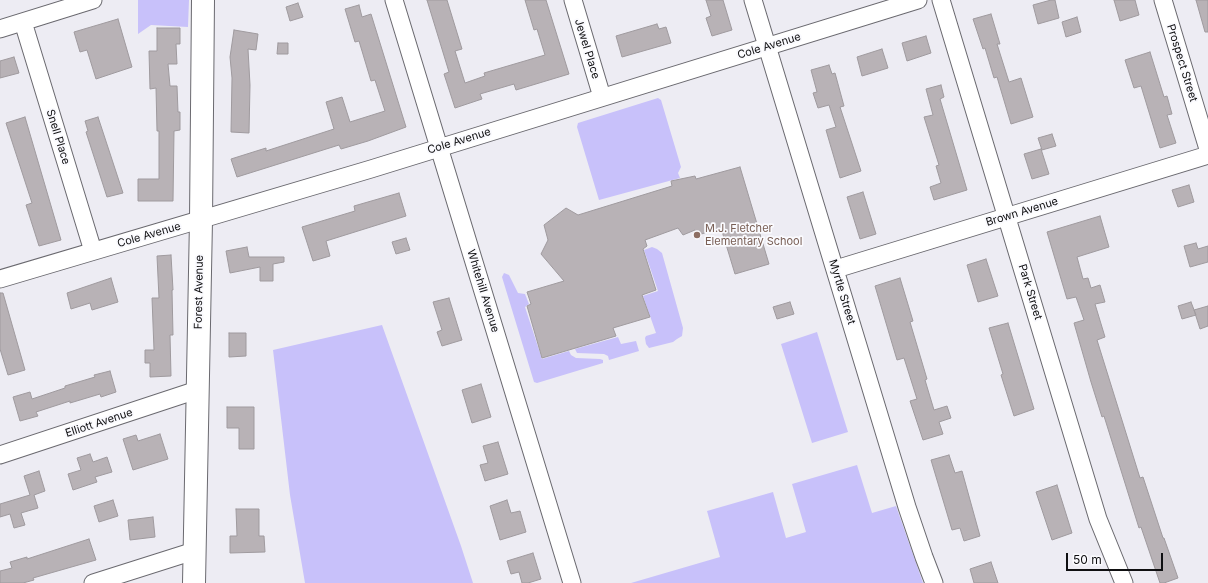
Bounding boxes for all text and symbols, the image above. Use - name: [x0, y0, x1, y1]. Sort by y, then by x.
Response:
- street label: Jewel Place: [572, 17, 602, 81]
- street label: Prospect Street: [1164, 23, 1200, 103]
- street label: Cole Avenue: [736, 30, 802, 62]
- street label: Snell Place: [43, 108, 73, 166]
- street label: Cole Avenue: [426, 125, 492, 157]
- street label: Brown Avenue: [984, 195, 1060, 229]
- street label: Cole Avenue: [116, 220, 182, 250]
- place label: M.J. Fletcher Elementary School: [705, 222, 802, 248]
- marker: M.J. Fletcher Elementary School: [692, 230, 702, 240]
- street label: Whitehill Avenue: [464, 248, 502, 334]
- street label: Forest Avenue: [192, 255, 206, 329]
- street label: Myrtle Street: [826, 258, 858, 326]
- street label: Park Street: [1015, 262, 1045, 322]
- street label: Elliott Avenue: [64, 406, 134, 440]
- scale bar: [1068, 545, 1165, 571]
- text: 50 m: [1073, 552, 1102, 567]

